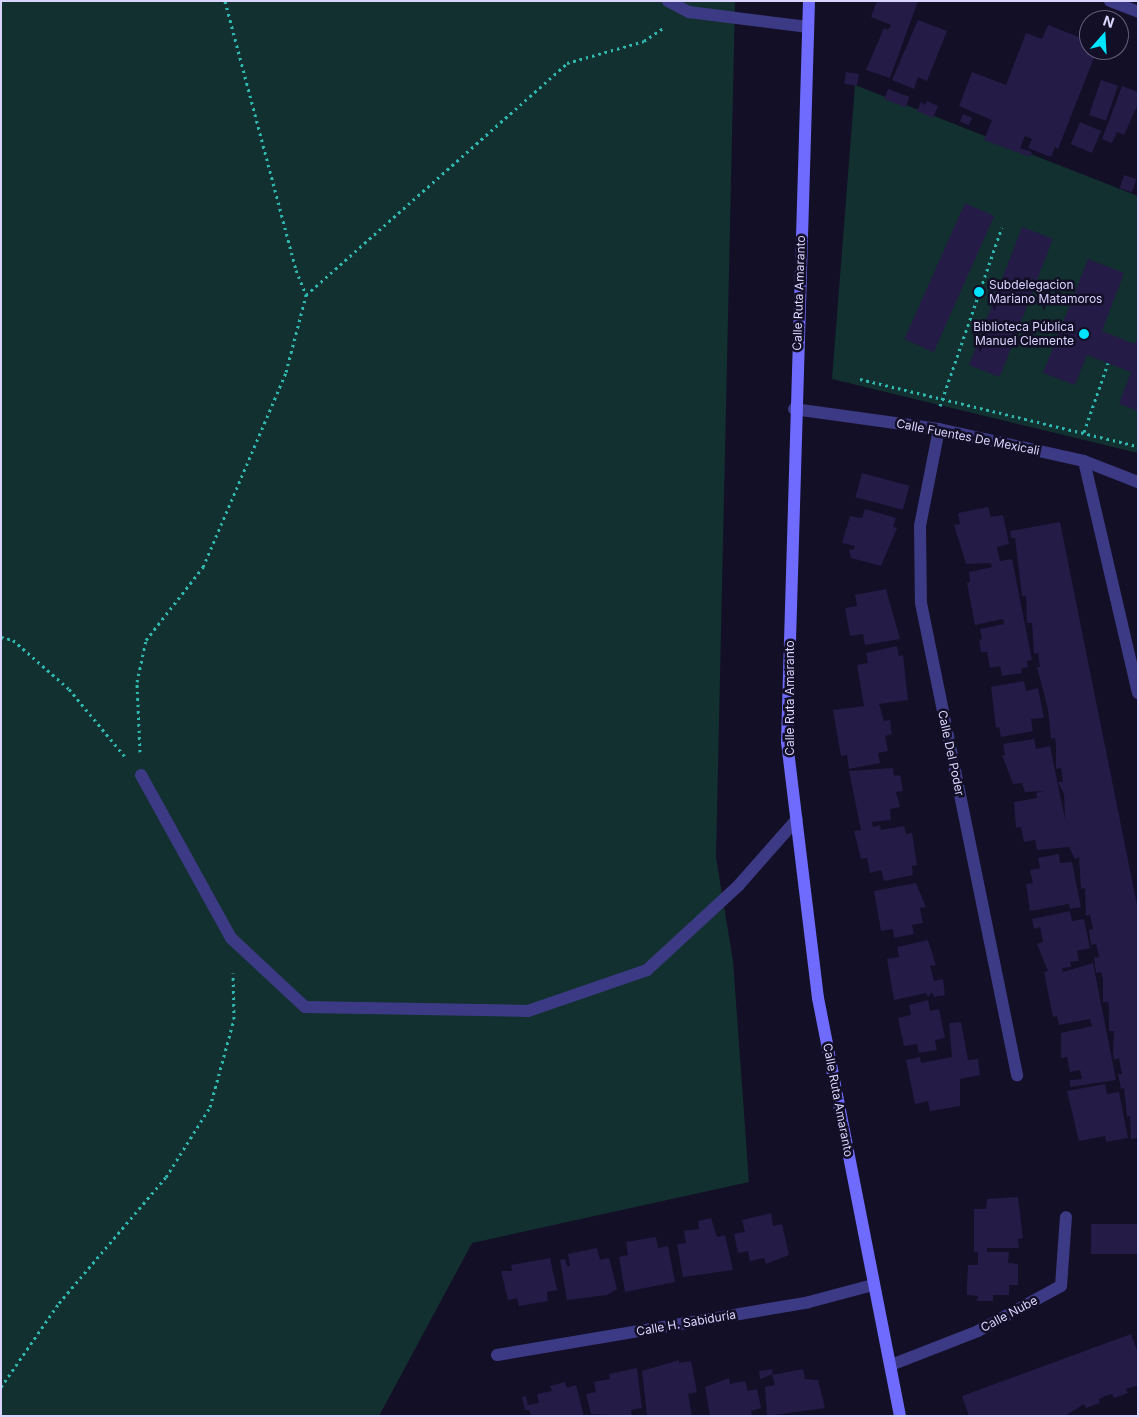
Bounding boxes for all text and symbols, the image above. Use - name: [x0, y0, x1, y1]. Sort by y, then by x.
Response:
- north arrow: [1079, 10, 1129, 60]
- text: N: [1101, 12, 1117, 31]
- street label: Calle Ruta Amaranto: [790, 235, 808, 351]
- place label: Subdelegacion Mariano Matamoros: [989, 278, 1102, 306]
- marker: Subdelegacion Mariano Matamoros: [973, 286, 985, 298]
- place label: Biblioteca Pública Manuel Clemente: [973, 320, 1074, 348]
- marker: Biblioteca Pública Manuel Clemente: [1078, 328, 1090, 340]
- street label: Calle Fuentes De Mexicali: [895, 416, 1041, 458]
- street label: Calle Ruta Amaranto: [783, 640, 797, 756]
- street label: Calle Del Poder: [935, 709, 967, 797]
- street label: Calle Ruta Amaranto: [820, 1042, 856, 1158]
- street label: Calle Nube: [978, 1293, 1040, 1335]
- street label: Calle H. Sabiduría: [635, 1307, 737, 1339]

